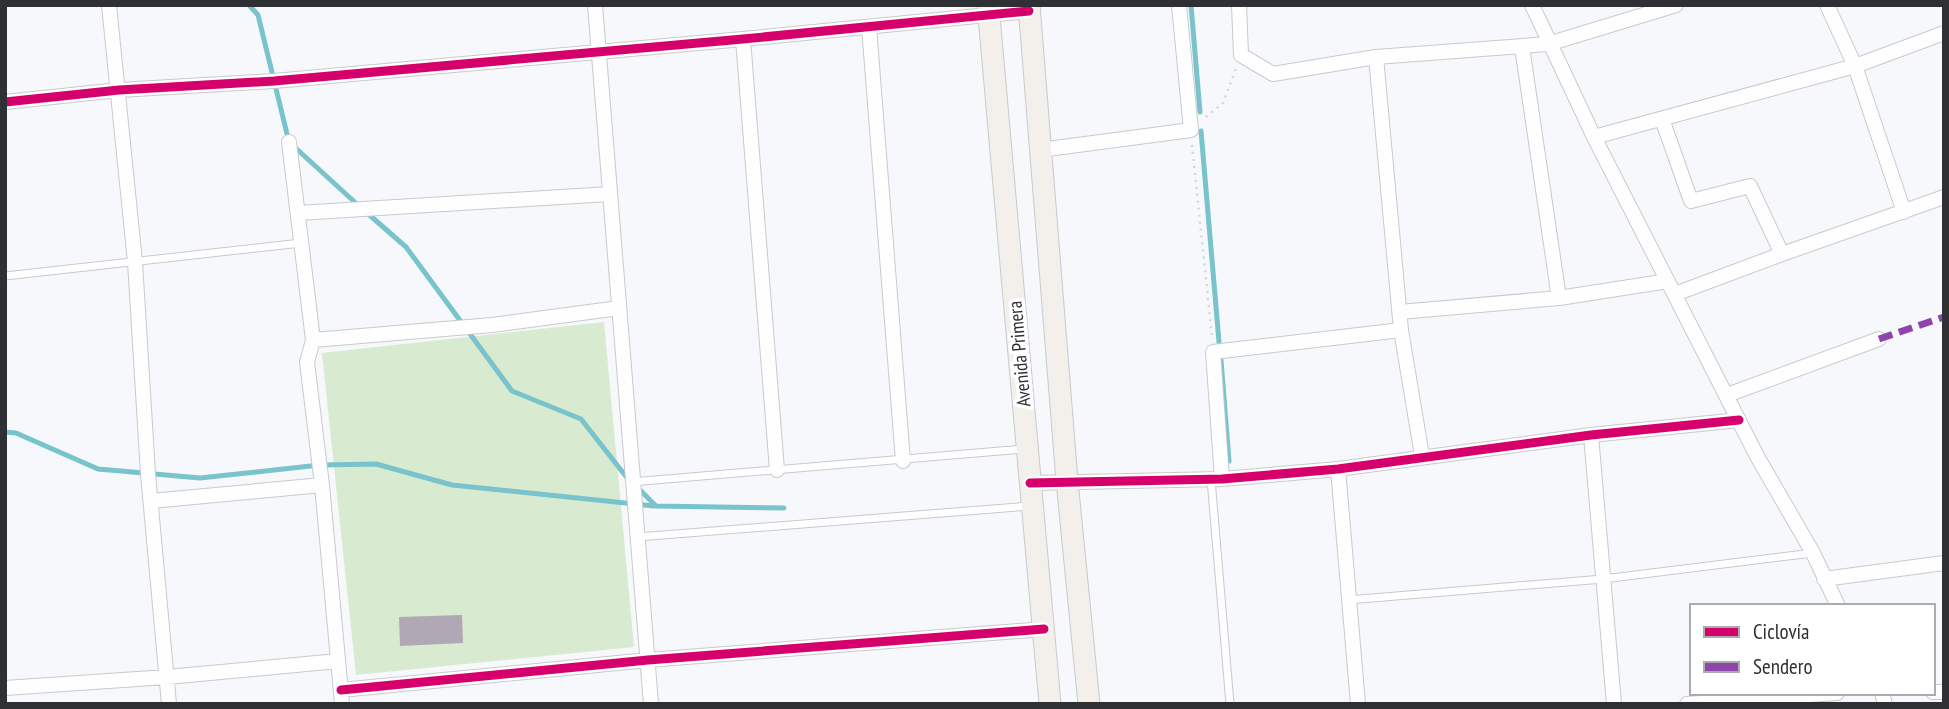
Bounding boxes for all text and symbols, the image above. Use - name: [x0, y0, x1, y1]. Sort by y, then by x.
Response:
- street label: Avenida Primera: [1002, 300, 1036, 408]
- legend: [1690, 604, 1935, 695]
- text: Ciclovía: [1753, 618, 1810, 645]
- text: Sendero: [1753, 653, 1812, 680]

